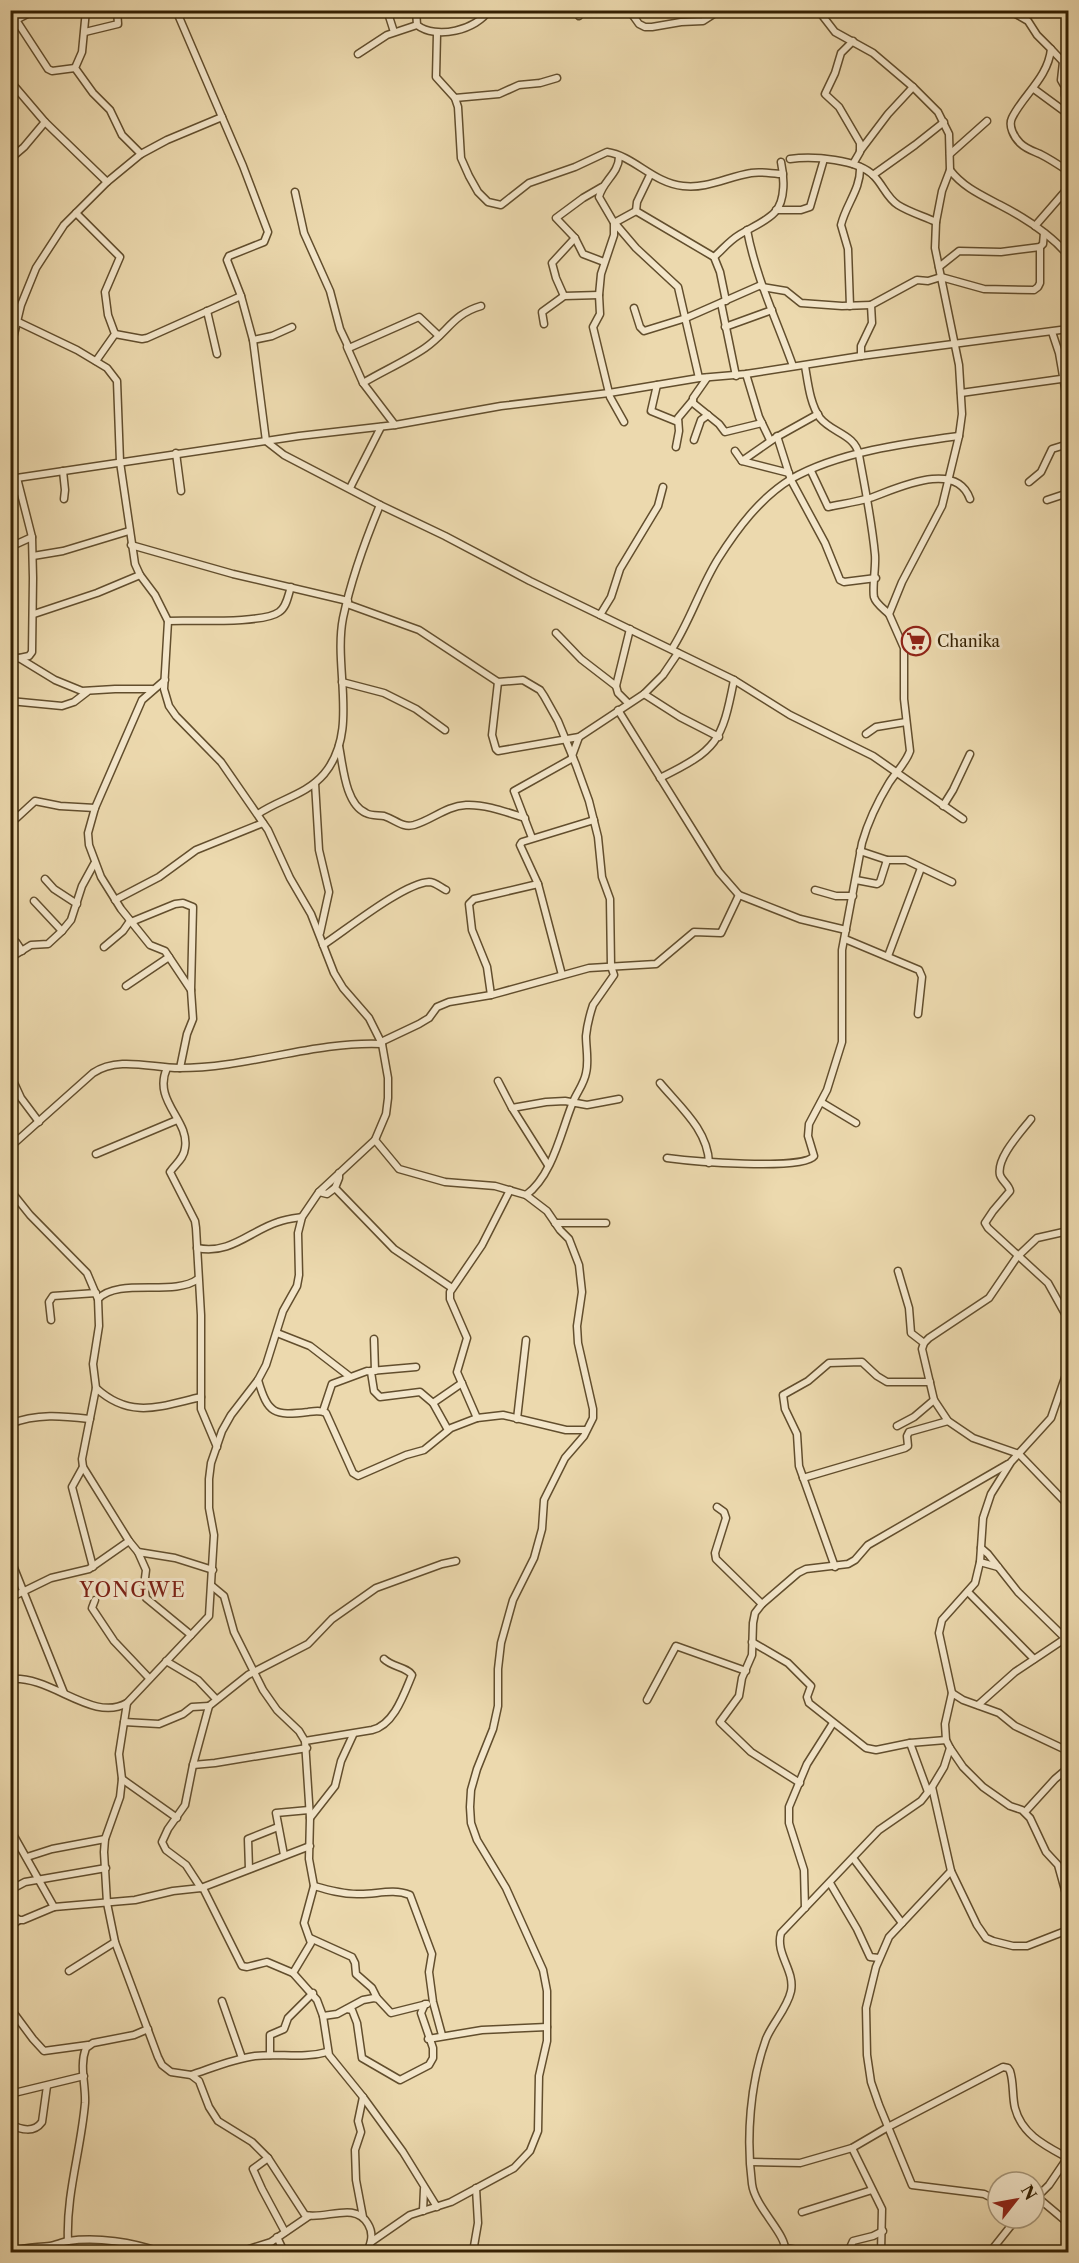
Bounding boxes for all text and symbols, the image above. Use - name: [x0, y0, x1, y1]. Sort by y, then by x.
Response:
- supermarket icon: Chanika: [900, 625, 932, 657]
- place label: Chanika: [937, 631, 1001, 651]
- district label: YONGWE: [79, 1578, 186, 1602]
- north arrow: [986, 2170, 1046, 2230]
- text: N: [1017, 2181, 1041, 2203]

